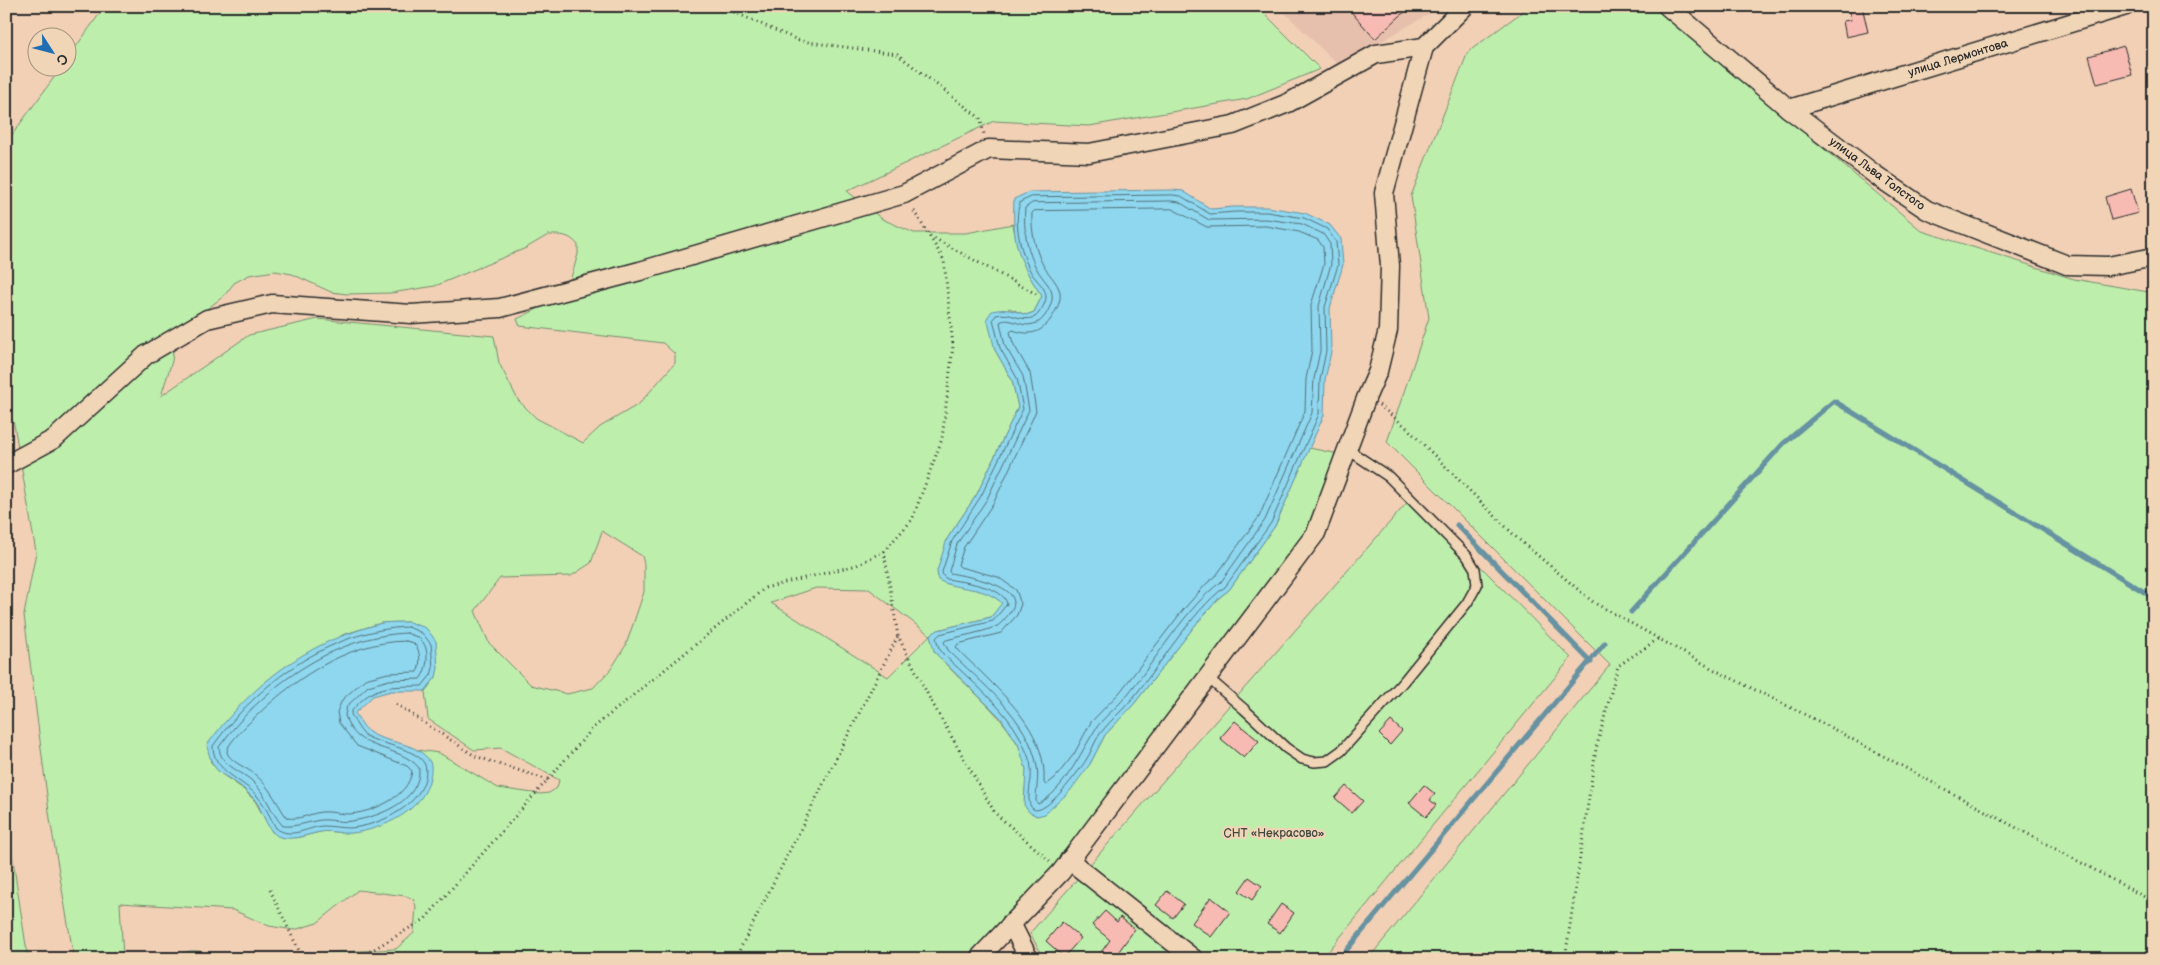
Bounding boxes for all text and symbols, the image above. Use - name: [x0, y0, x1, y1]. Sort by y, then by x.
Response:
- north arrow: [28, 28, 78, 78]
- street label: улица Лермонтова: [1906, 36, 2010, 80]
- text: С: [52, 50, 72, 68]
- street label: улица Льва Толстого: [1826, 134, 1928, 214]
- park label: СНТ «Некрасово»: [1224, 826, 1325, 841]

